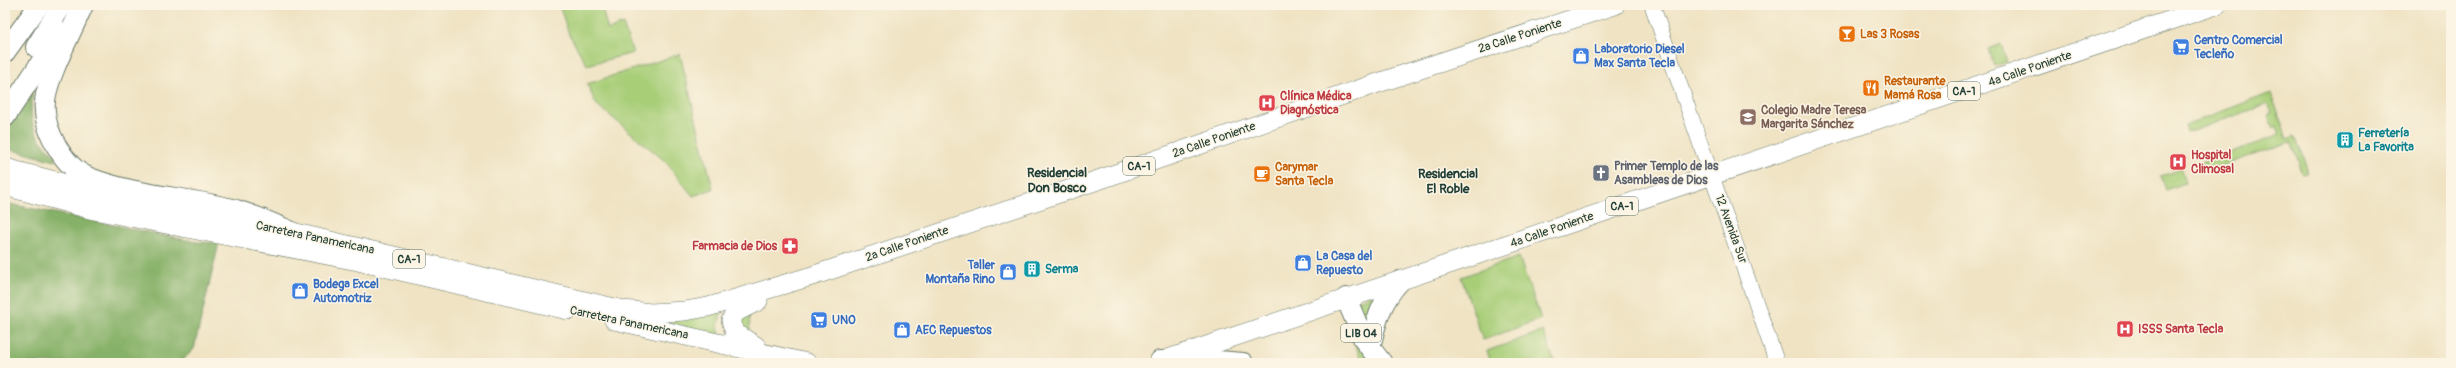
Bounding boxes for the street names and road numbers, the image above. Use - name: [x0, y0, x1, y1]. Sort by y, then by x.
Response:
- street label: 2a Calle Poniente: [1476, 15, 1564, 57]
- street label: 4a Calle Poniente: [1986, 48, 2074, 90]
- road number: CA-1: [1948, 82, 1980, 100]
- street label: 2a Calle Poniente: [1170, 119, 1258, 161]
- road number: CA-1: [1123, 157, 1155, 175]
- street label: 12 Avenida Sur: [1712, 192, 1751, 266]
- road number: CA-1: [1606, 197, 1638, 215]
- street label: 4a Calle Poniente: [1508, 209, 1596, 251]
- street label: Carretera Panamericana: [254, 218, 376, 258]
- street label: 2a Calle Poniente: [863, 223, 951, 265]
- road number: CA-1: [393, 250, 425, 268]
- street label: Carretera Panamericana: [568, 303, 690, 343]
- road number: LIB 04: [1341, 324, 1381, 342]

